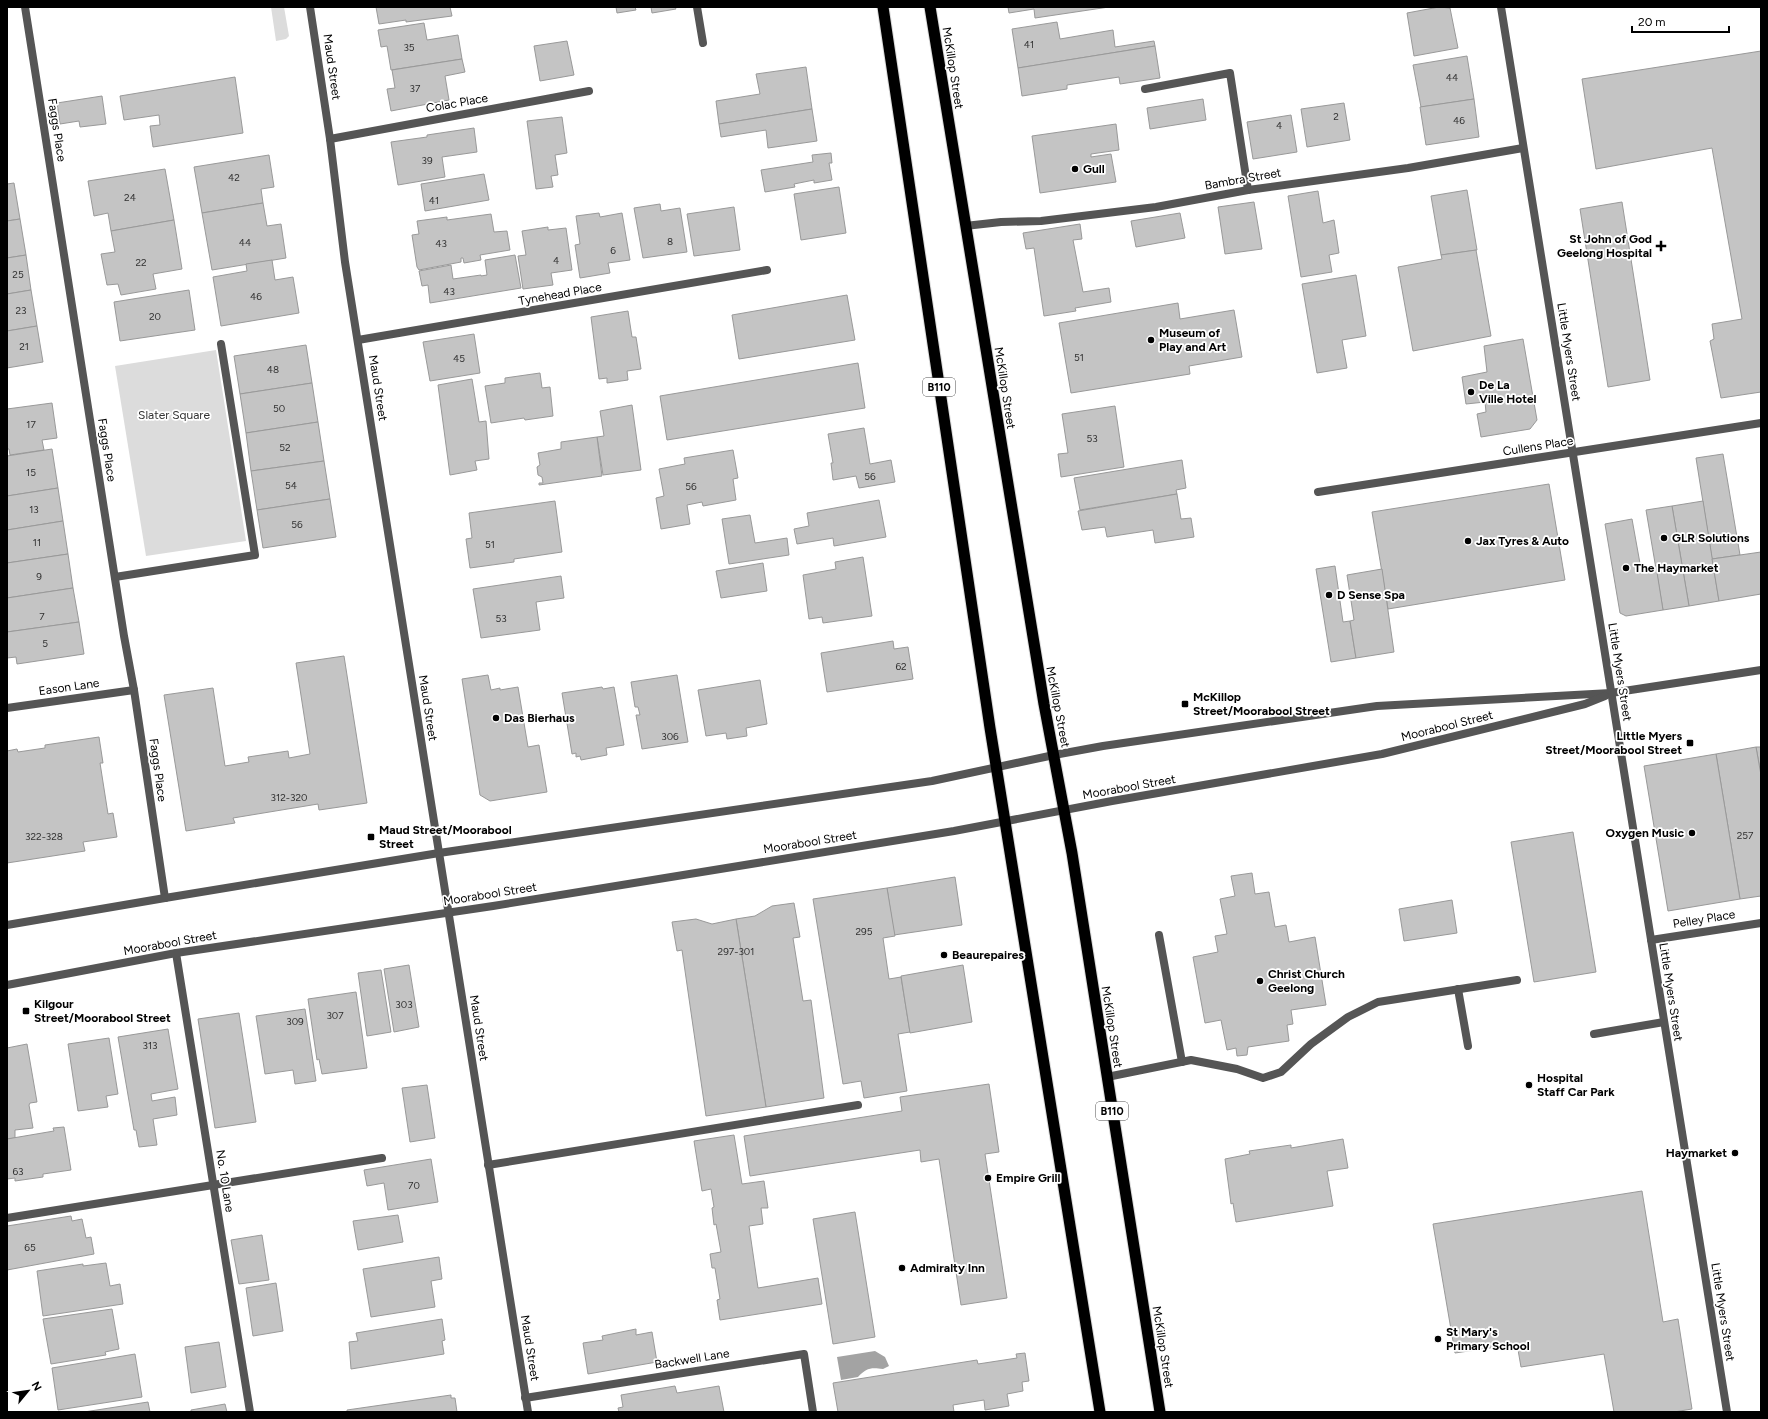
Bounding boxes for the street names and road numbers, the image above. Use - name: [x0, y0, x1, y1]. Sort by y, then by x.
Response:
- street label: McKillop Street: [940, 26, 966, 110]
- street label: Maud Street: [320, 33, 344, 101]
- street label: Colac Place: [425, 91, 489, 115]
- street label: Faggs Place: [45, 97, 69, 163]
- street label: Bambra Street: [1204, 165, 1283, 193]
- street label: Tynehead Place: [517, 280, 603, 308]
- street label: Little Myers Street: [1554, 302, 1584, 403]
- street label: McKillop Street: [992, 346, 1018, 430]
- street label: Maud Street: [366, 354, 390, 422]
- road number: B110: [923, 378, 955, 396]
- street label: Faggs Place: [95, 417, 119, 483]
- street label: Cullens Place: [1502, 433, 1575, 458]
- street label: Little Myers Street: [1605, 622, 1635, 723]
- street label: McKillop Street: [1043, 665, 1073, 749]
- street label: Maud Street: [416, 674, 440, 742]
- street label: Eason Lane: [38, 676, 101, 698]
- street label: Moorabool Street: [1400, 708, 1495, 744]
- street label: Faggs Place: [147, 737, 169, 803]
- street label: Moorabool Street: [1081, 772, 1177, 802]
- street label: Moorabool Street: [762, 828, 858, 856]
- street label: Moorabool Street: [442, 880, 538, 908]
- street label: Pelley Place: [1672, 907, 1737, 931]
- street label: Moorabool Street: [122, 928, 218, 958]
- street label: Little Myers Street: [1656, 942, 1686, 1043]
- street label: McKillop Street: [1099, 985, 1125, 1069]
- street label: Maud Street: [467, 994, 491, 1062]
- road number: B110: [1096, 1102, 1128, 1120]
- street label: No. 10 Lane: [213, 1149, 237, 1214]
- street label: Little Myers Street: [1708, 1262, 1738, 1363]
- street label: McKillop Street: [1150, 1305, 1176, 1389]
- street label: Maud Street: [518, 1314, 542, 1382]
- street label: Backwell Lane: [654, 1346, 731, 1372]

